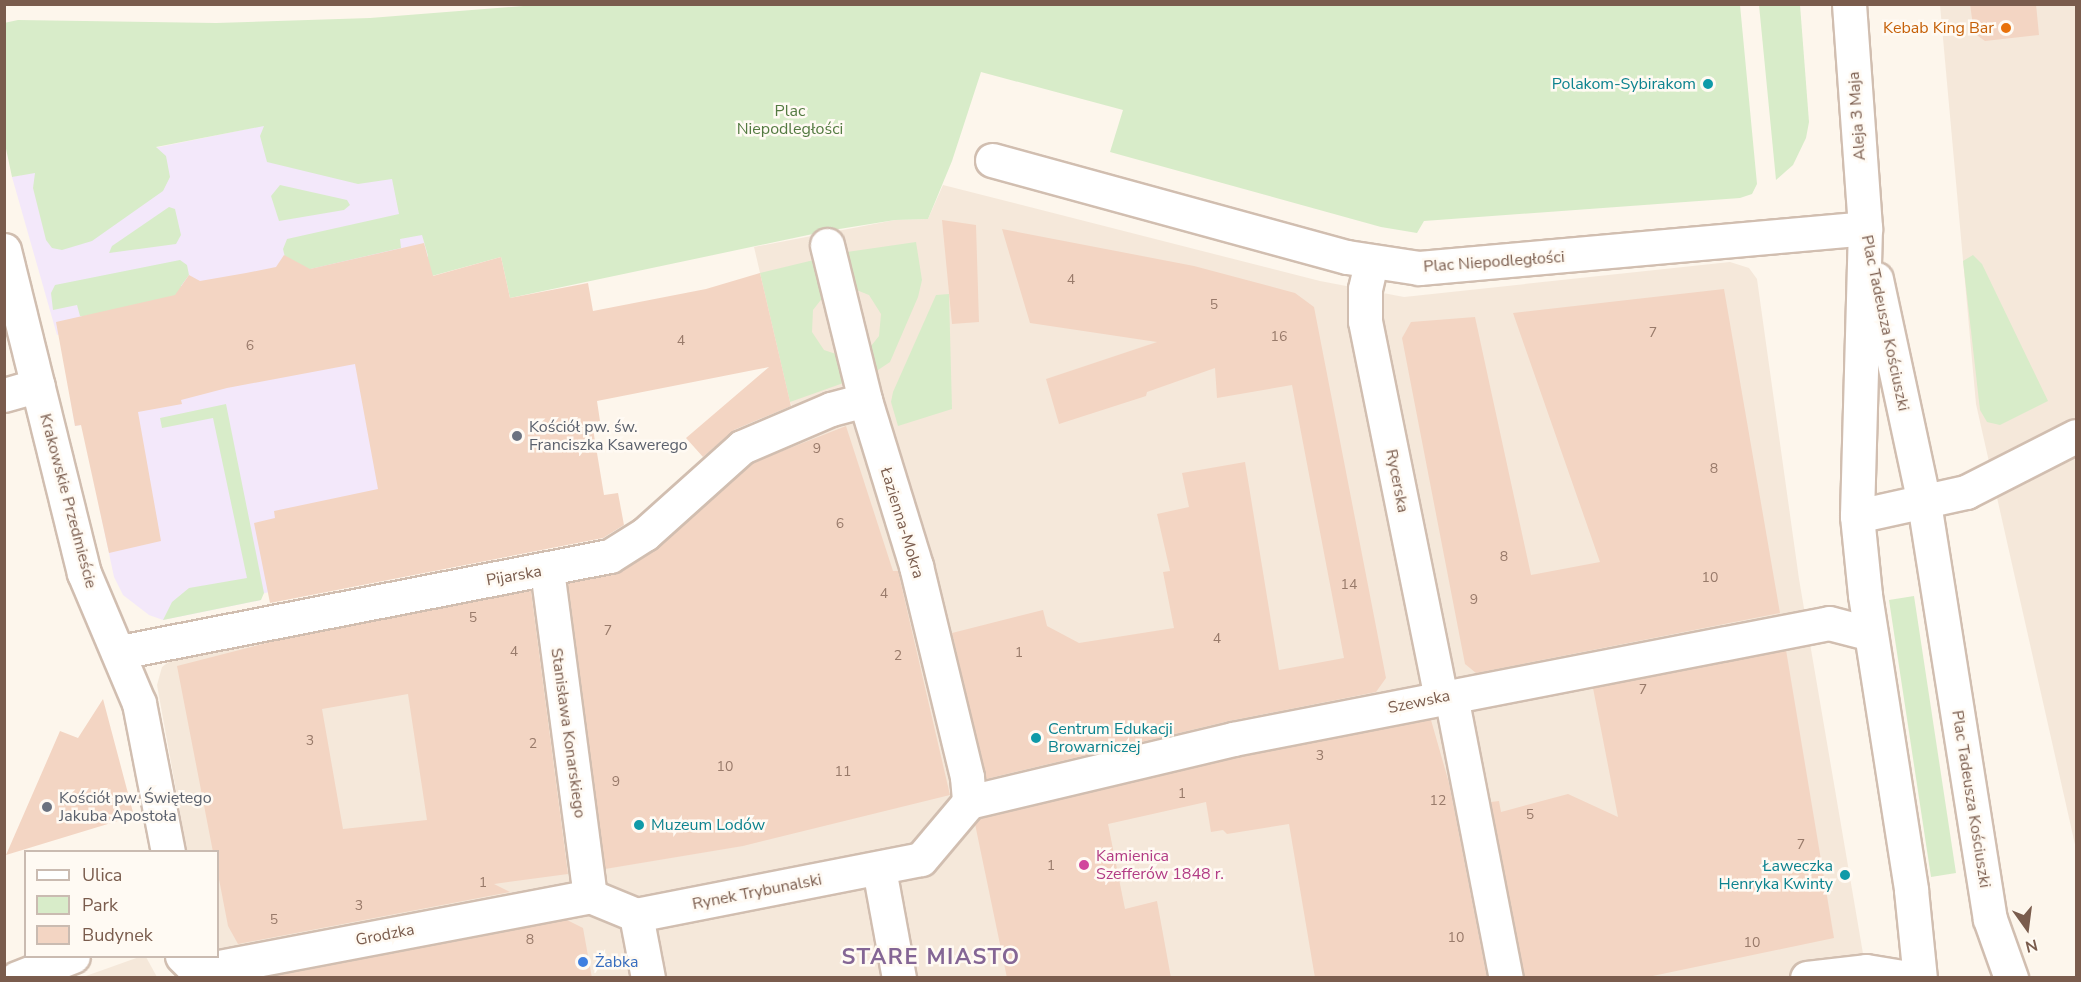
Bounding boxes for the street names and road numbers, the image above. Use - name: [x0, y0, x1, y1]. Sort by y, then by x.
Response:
- street label: Aleja 3 Maja: [1844, 71, 1870, 161]
- street label: Plac Tadeusza Kościuszki: [1857, 233, 1913, 413]
- street label: Plac Niepodległości: [1423, 247, 1565, 277]
- street label: Krakowskie Przedmieście: [35, 412, 101, 590]
- street label: Rycerska: [1381, 448, 1413, 514]
- street label: Łazienna-Mokra: [876, 465, 928, 581]
- street label: Pijarska: [485, 562, 543, 590]
- street label: Stanisława Konarskiego: [547, 647, 589, 819]
- street label: Szewska: [1386, 686, 1452, 718]
- street label: Plac Tadeusza Kościuszki: [1947, 709, 1995, 889]
- street label: Rynek Trybunalski: [691, 870, 823, 914]
- street label: Grodzka: [354, 920, 416, 950]

